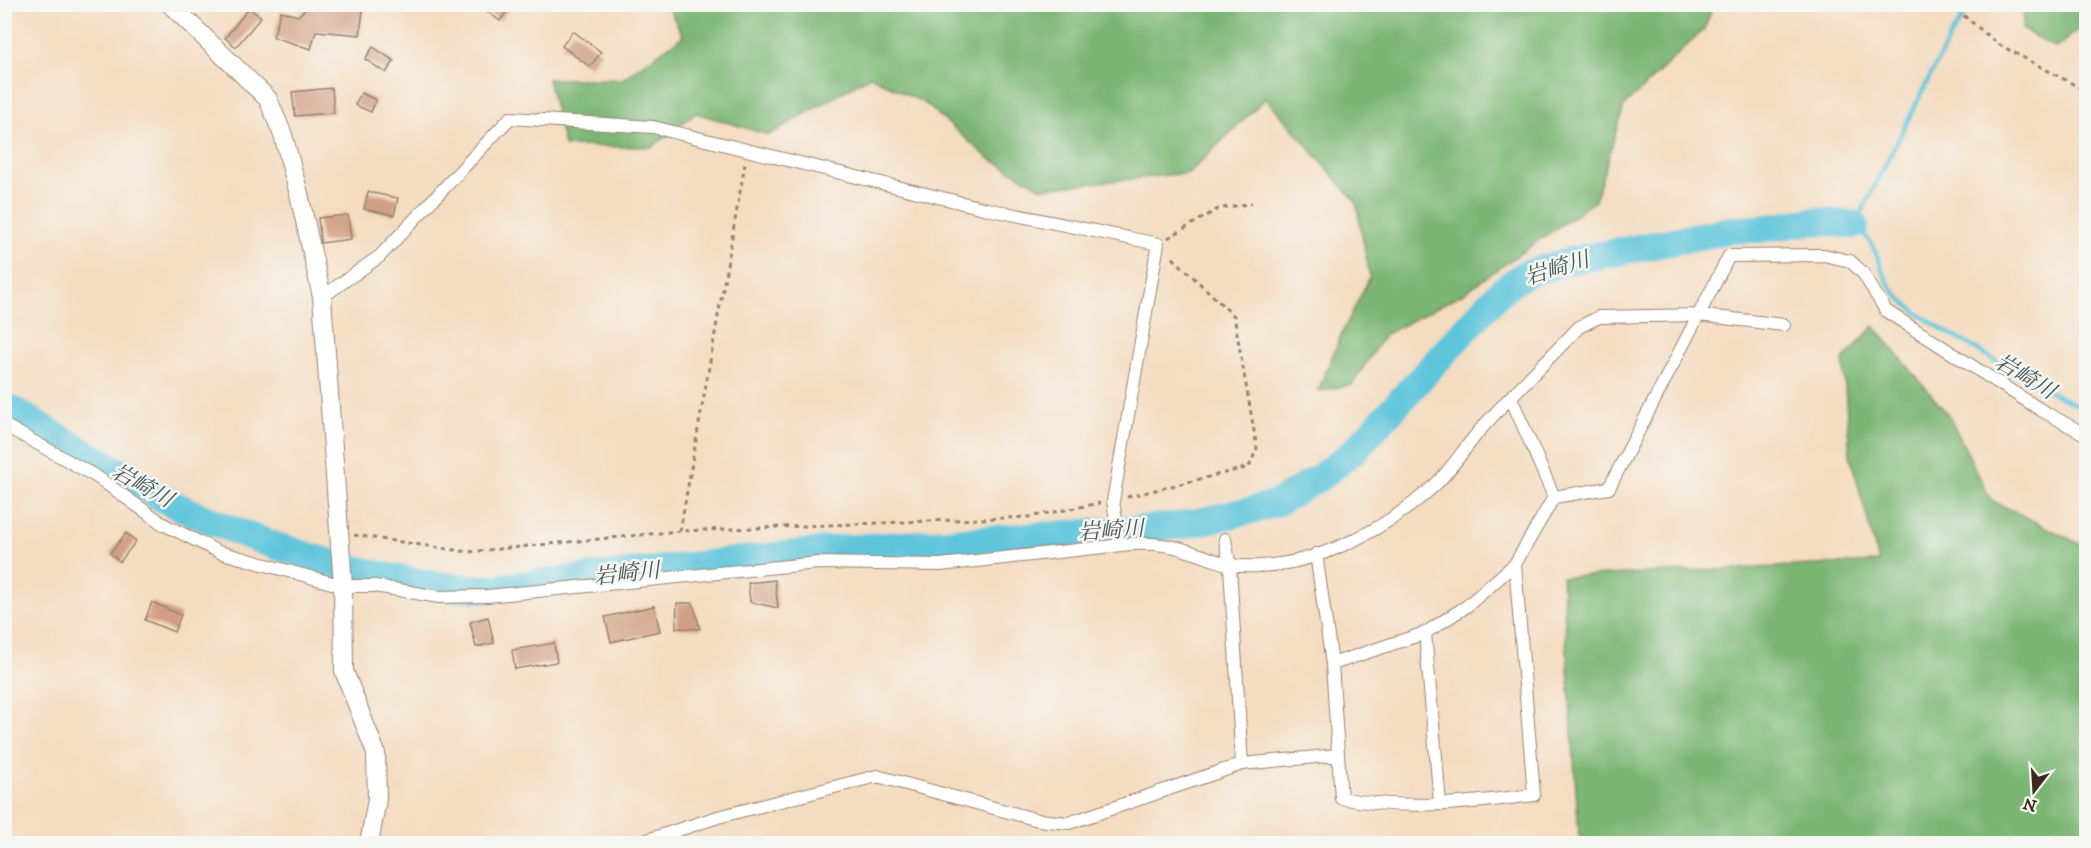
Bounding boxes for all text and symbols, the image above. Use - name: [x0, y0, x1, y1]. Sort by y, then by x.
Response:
- water label: 岩崎川: [1521, 246, 1594, 292]
- water label: 岩崎川: [1990, 348, 2062, 407]
- water label: 岩崎川: [107, 458, 179, 515]
- water label: 岩崎川: [1077, 515, 1147, 547]
- water label: 岩崎川: [593, 557, 663, 591]
- north arrow: [2004, 761, 2064, 821]
- text: N: [2021, 793, 2039, 816]

